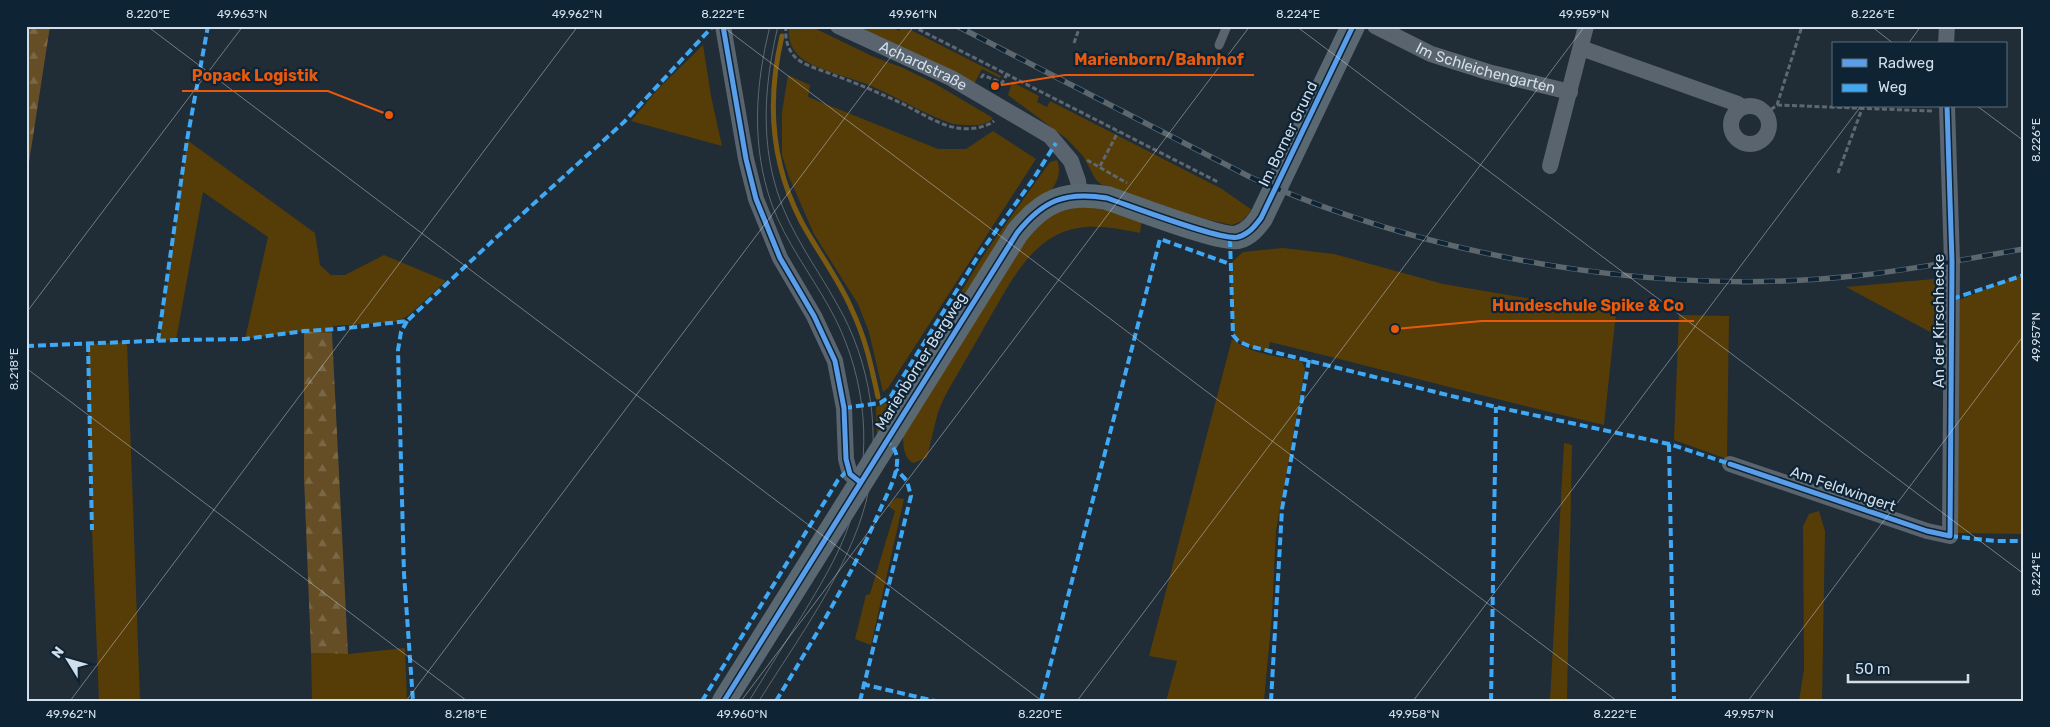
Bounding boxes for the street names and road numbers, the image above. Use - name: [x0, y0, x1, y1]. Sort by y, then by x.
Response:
- street label: Achardstraße: [877, 37, 970, 94]
- street label: Im Schleichengarten: [1413, 39, 1557, 97]
- street label: Im Borner Grund: [1255, 78, 1321, 190]
- street label: An der Kirschhecke: [1930, 254, 1948, 388]
- street label: Marienborner Bergweg: [871, 289, 971, 433]
- street label: Am Feldwingert: [1788, 463, 1898, 516]

